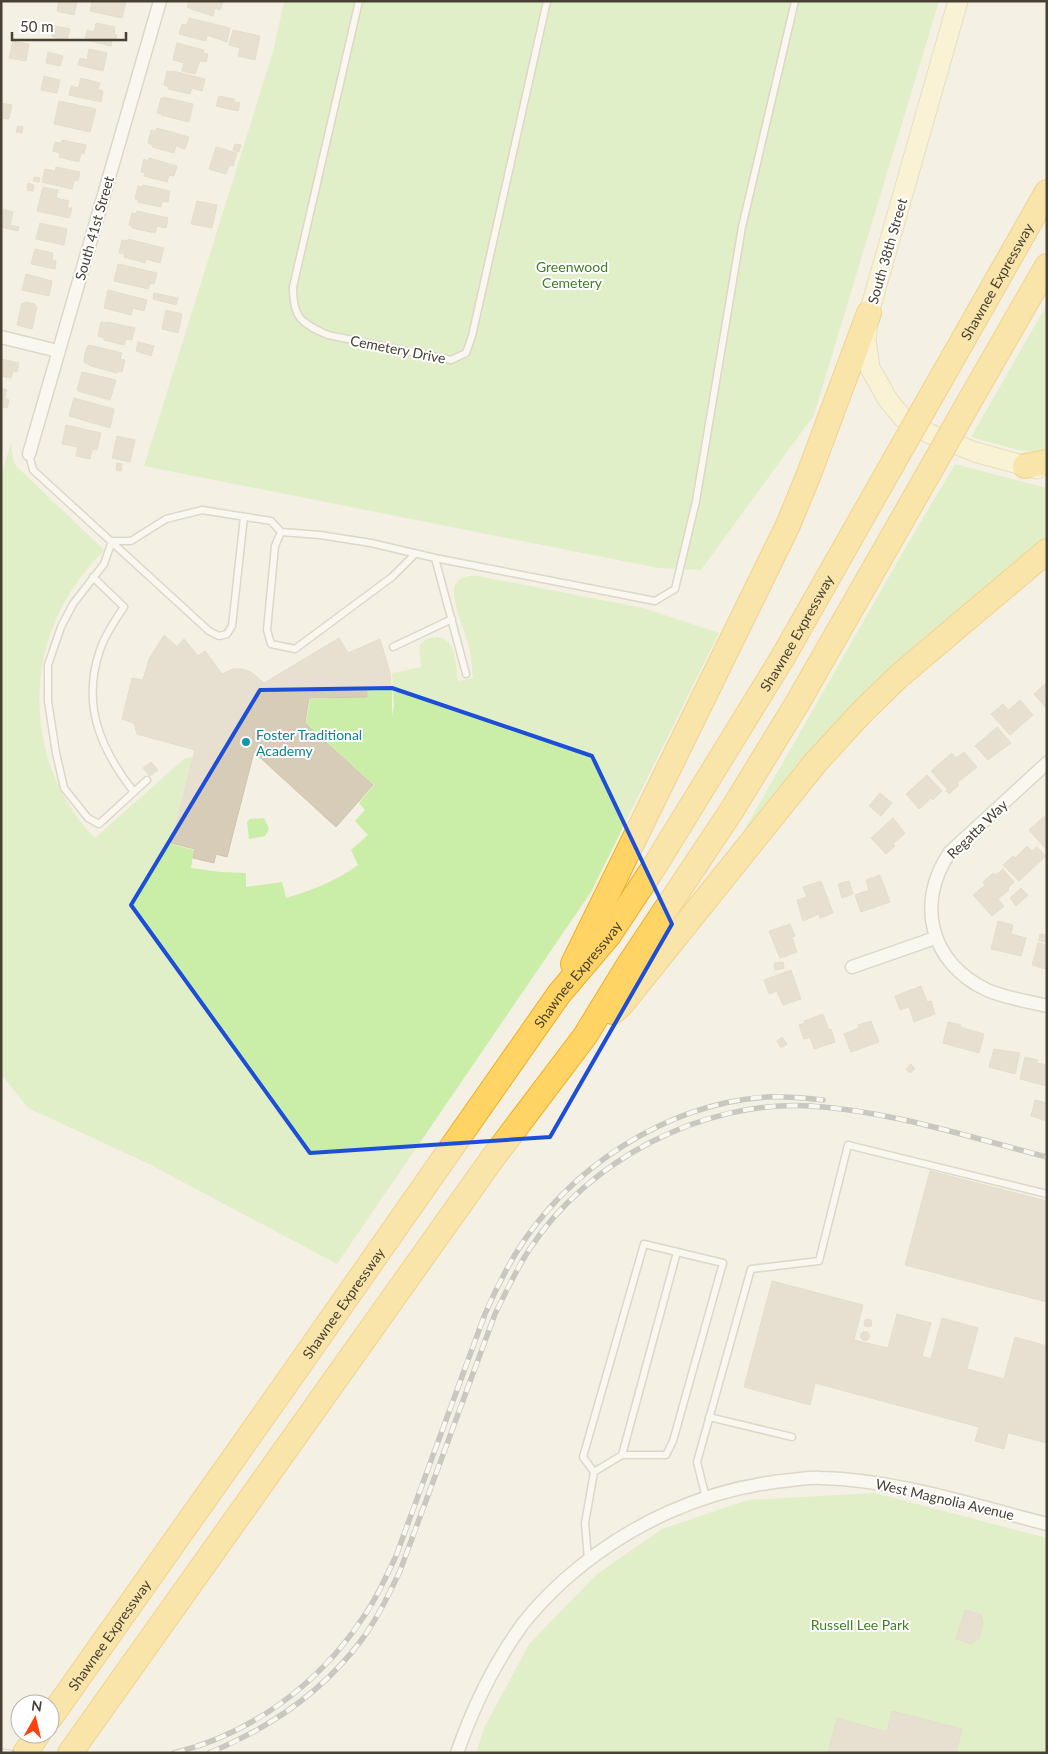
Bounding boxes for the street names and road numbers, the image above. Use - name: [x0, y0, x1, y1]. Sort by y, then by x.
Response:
- street label: South 41st Street: [71, 174, 117, 282]
- street label: South 38th Street: [864, 196, 910, 306]
- street label: Shawnee Expressway: [956, 219, 1037, 343]
- street label: Cemetery Drive: [349, 331, 447, 367]
- street label: Shawnee Expressway: [756, 571, 837, 694]
- street label: Regatta Way: [943, 795, 1011, 862]
- street label: Shawnee Expressway: [530, 917, 625, 1031]
- street label: Shawnee Expressway: [298, 1243, 388, 1362]
- street label: West Magnolia Avenue: [874, 1475, 1016, 1523]
- street label: Shawnee Expressway: [64, 1575, 154, 1693]

